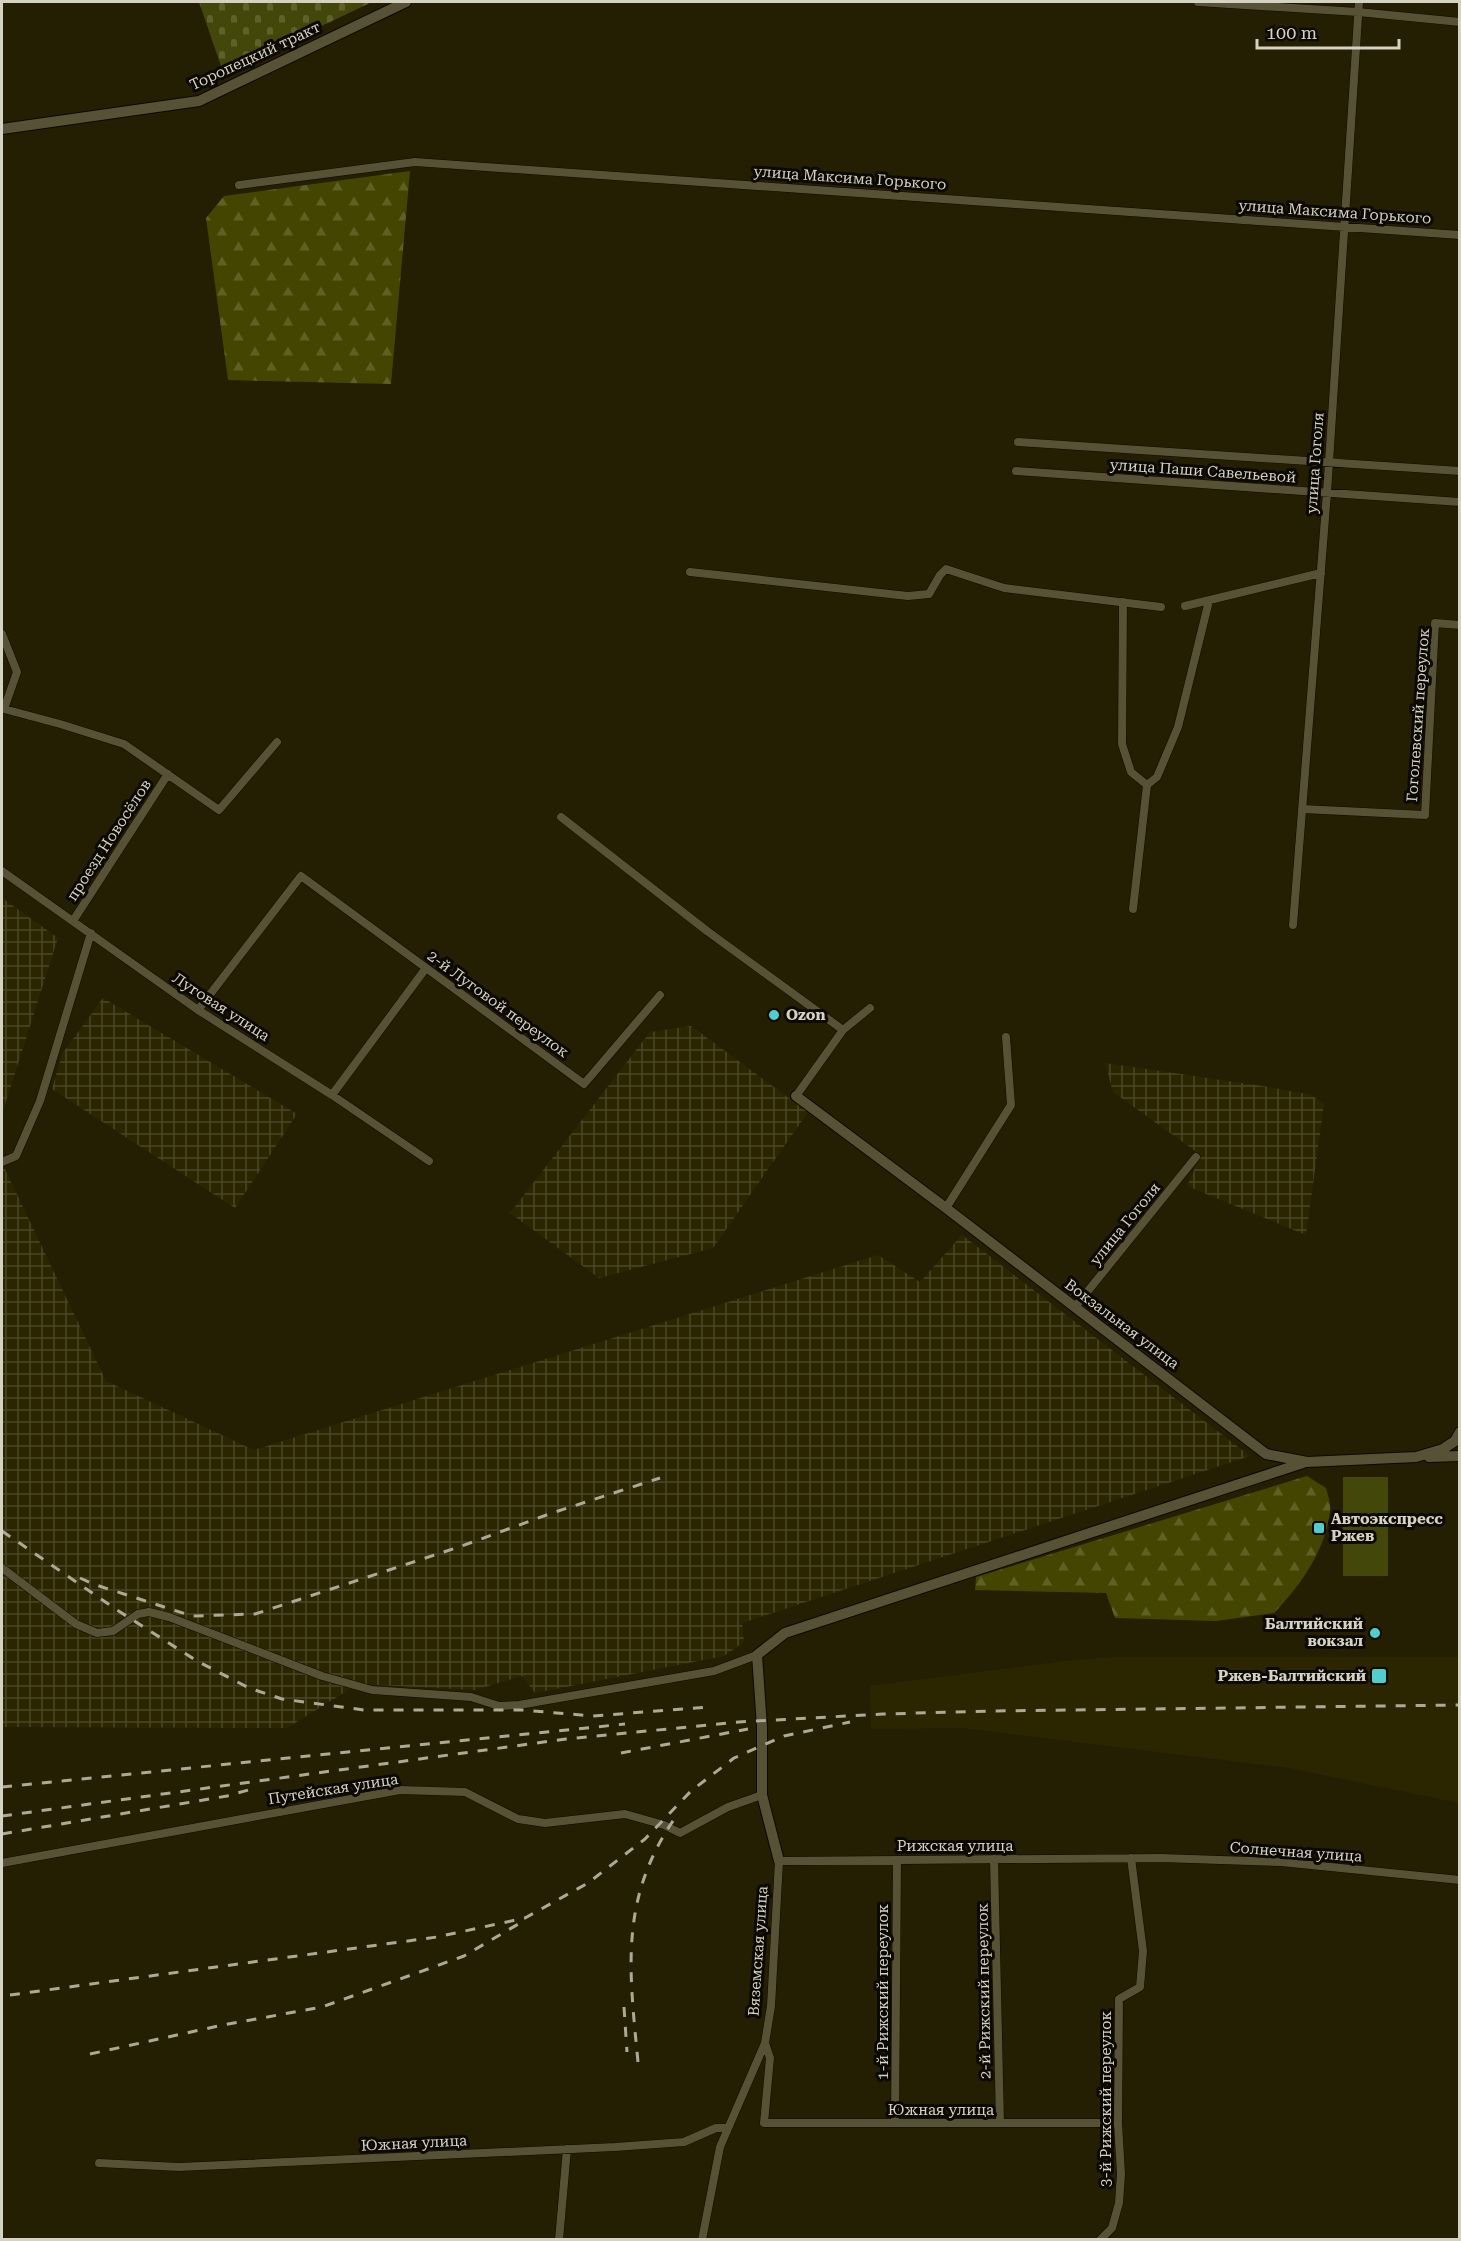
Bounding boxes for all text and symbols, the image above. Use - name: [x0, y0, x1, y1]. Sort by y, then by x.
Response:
- scale bar: [1257, 12, 1400, 50]
- street label: Торопецкий тракт: [187, 18, 323, 94]
- text: 100 m: [1266, 22, 1317, 43]
- street label: улица Максима Горького: [753, 162, 947, 194]
- street label: улица Максима Горького: [1238, 196, 1432, 228]
- street label: улица Гоголя: [1302, 412, 1328, 514]
- street label: улица Паши Савельевой: [1109, 456, 1297, 486]
- street label: Гоголевский переулок: [1403, 627, 1433, 803]
- street label: проезд Новосёлов: [63, 776, 155, 904]
- street label: 2-й Луговой переулок: [424, 947, 573, 1062]
- street label: Луговая улица: [169, 969, 273, 1045]
- place label: Ozon: [786, 1006, 826, 1024]
- marker: Ozon: [767, 1008, 781, 1022]
- street label: улица Гоголя: [1086, 1179, 1164, 1269]
- street label: Вокзальная улица: [1061, 1275, 1183, 1373]
- place label: Автоэкспресс Ржев: [1331, 1510, 1443, 1545]
- marker: Автоэкспресс Ржев: [1312, 1521, 1326, 1535]
- place label: Балтийский вокзал: [1265, 1615, 1363, 1650]
- marker: Балтийский вокзал: [1368, 1626, 1382, 1640]
- place label: Ржев-Балтийский: [1218, 1667, 1366, 1685]
- marker: Ржев-Балтийский: [1370, 1667, 1388, 1685]
- street label: Путейская улица: [267, 1770, 399, 1808]
- street label: Рижская улица: [897, 1837, 1013, 1855]
- street label: Солнечная улица: [1229, 1838, 1363, 1866]
- street label: Вяземская улица: [744, 1885, 772, 2017]
- street label: 2-й Рижский переулок: [973, 1902, 995, 2079]
- street label: 1-й Рижский переулок: [874, 1903, 892, 2080]
- street label: 3-й Рижский переулок: [1097, 2010, 1115, 2187]
- street label: Южная улица: [888, 2101, 994, 2119]
- street label: Южная улица: [360, 2131, 468, 2155]

